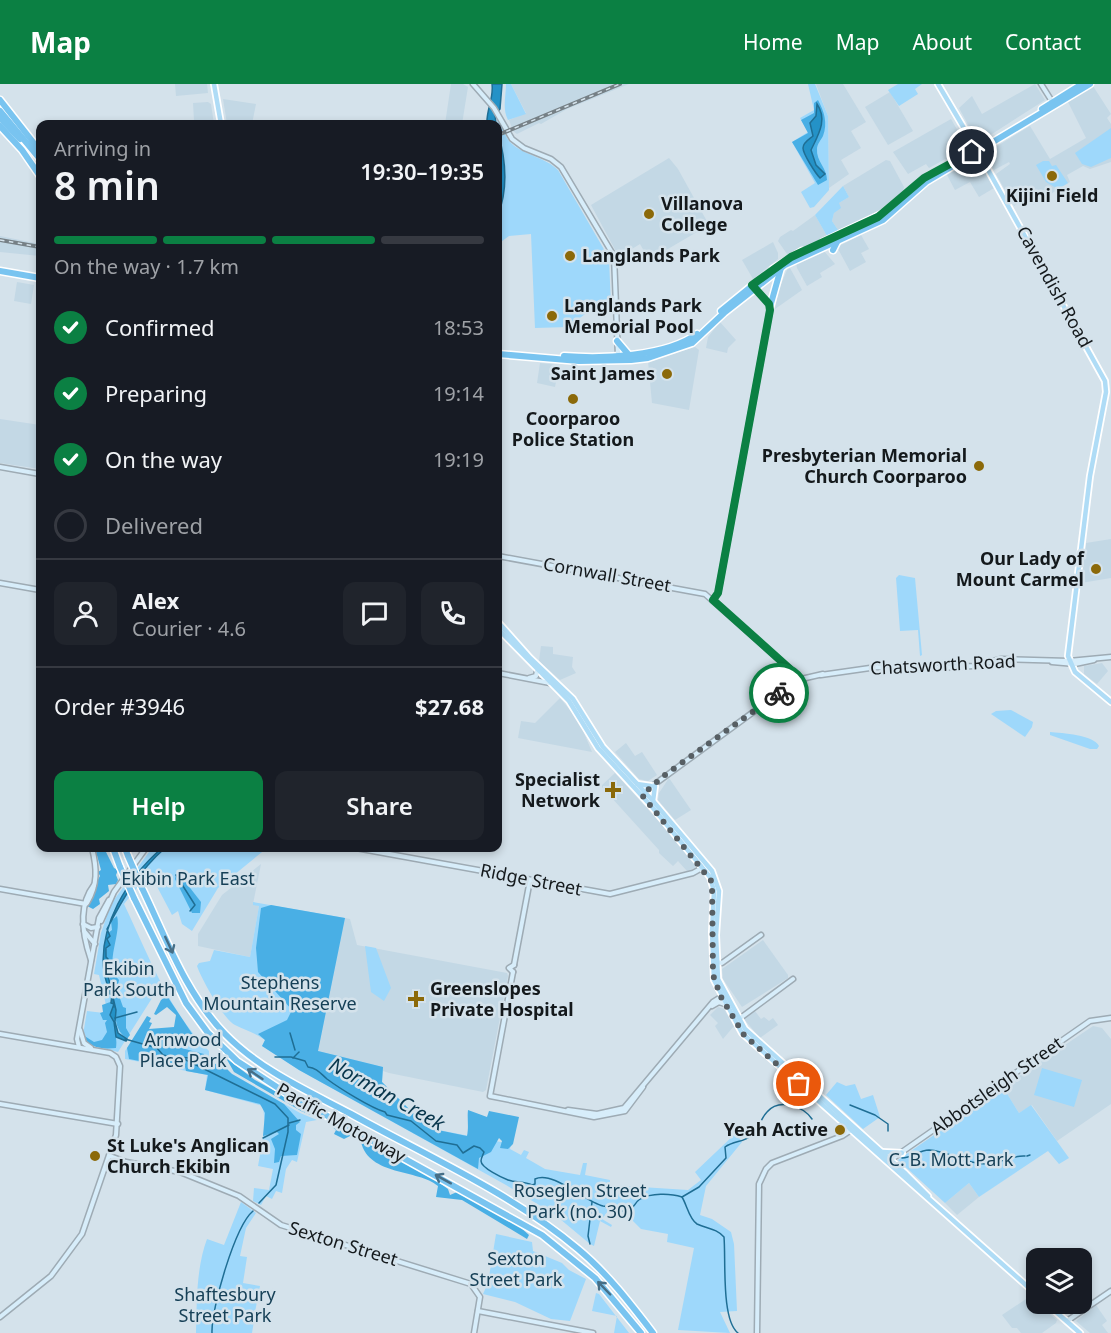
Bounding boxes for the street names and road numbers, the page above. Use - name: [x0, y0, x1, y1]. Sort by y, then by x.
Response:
- street label: Cavendish Road: [1012, 222, 1098, 351]
- street label: Cornwall Street: [541, 551, 673, 597]
- street label: Chatsworth Road: [870, 648, 1016, 680]
- street label: Ridge Street: [478, 857, 585, 901]
- street label: Abbotsleigh Street: [926, 1030, 1068, 1140]
- street label: Pacific Motorway: [273, 1077, 411, 1168]
- street label: Sexton Street: [286, 1215, 401, 1271]

